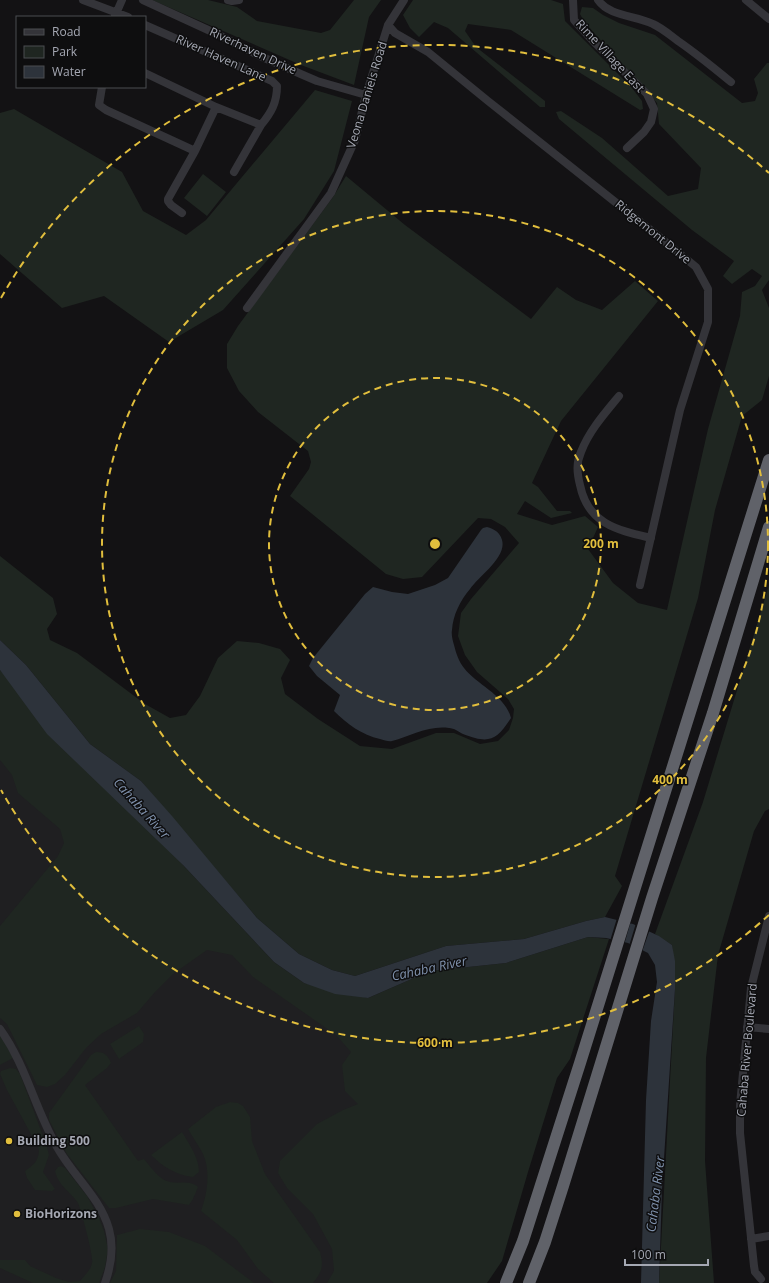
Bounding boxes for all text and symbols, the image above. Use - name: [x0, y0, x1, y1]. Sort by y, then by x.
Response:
- street label: Rime Village East: [572, 15, 649, 96]
- legend: [16, 16, 146, 88]
- text: Road: [52, 23, 81, 40]
- street label: Riverhaven Drive: [207, 23, 300, 78]
- street label: River Haven Lane: [173, 30, 269, 85]
- street label: Veona Daniels Road: [342, 39, 391, 151]
- text: Park: [52, 43, 78, 60]
- text: Water: [52, 63, 86, 80]
- street label: Ridgemont Drive: [612, 196, 695, 268]
- text: 200 m: [583, 535, 619, 552]
- centre of rings: [428, 537, 442, 551]
- text: 400 m: [652, 771, 688, 788]
- water label: Cahaba River: [110, 774, 175, 843]
- water label: Cahaba River: [390, 951, 469, 985]
- street label: Cahaba River Boulevard: [732, 983, 761, 1117]
- text: 600 m: [417, 1034, 453, 1051]
- place label: Building 500: [17, 1132, 90, 1149]
- marker: Building 500: [4, 1136, 14, 1146]
- water label: Cahaba River: [641, 1154, 669, 1233]
- place label: BioHorizons: [25, 1205, 97, 1222]
- marker: BioHorizons: [12, 1209, 22, 1219]
- scale bar: [625, 1241, 708, 1267]
- text: 100 m: [631, 1246, 666, 1263]

